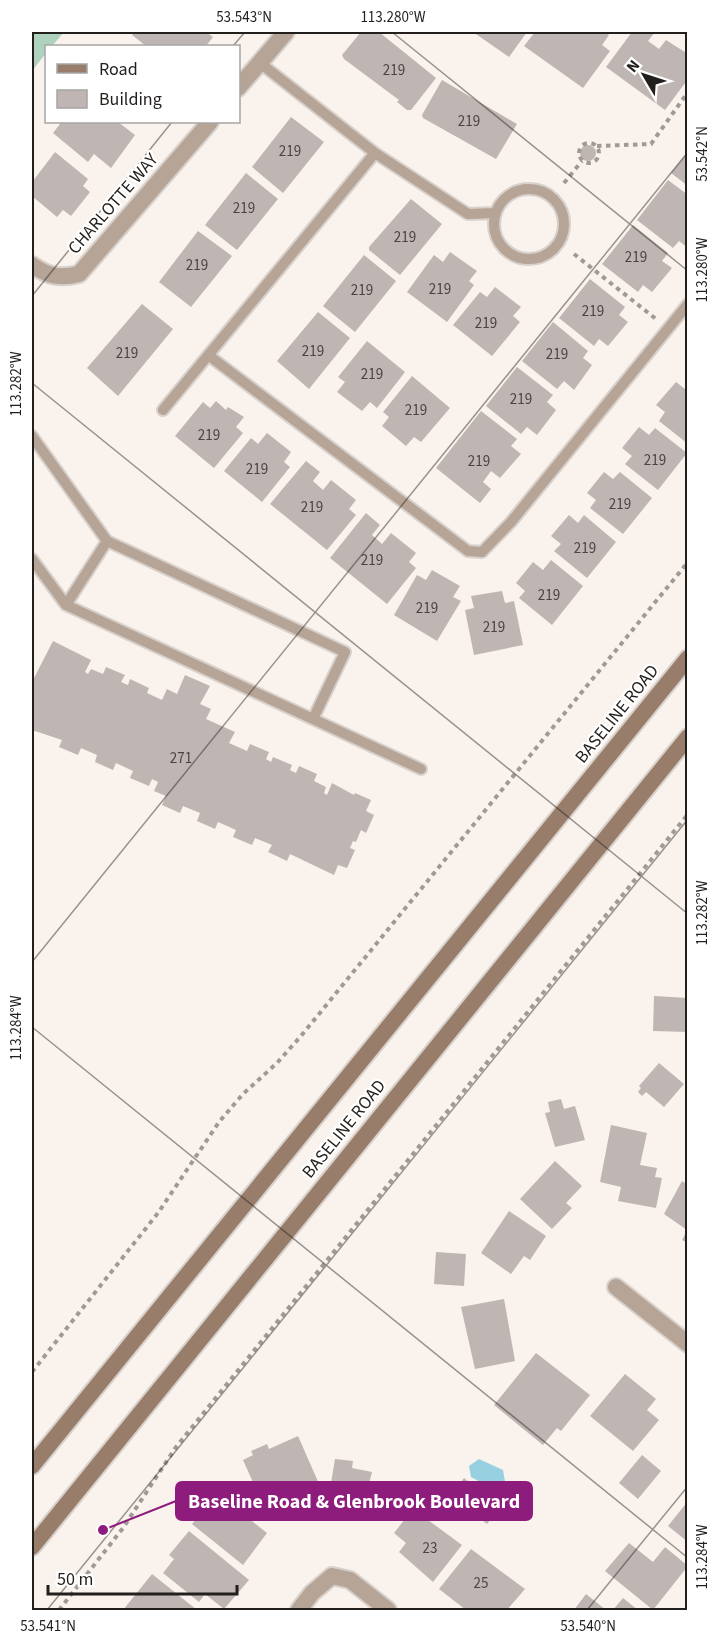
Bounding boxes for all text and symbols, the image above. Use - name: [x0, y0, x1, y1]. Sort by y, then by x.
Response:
- text: 53.543°N: [216, 7, 272, 28]
- text: 113.280°W: [360, 7, 426, 28]
- legend: [45, 45, 240, 123]
- north arrow: [614, 45, 674, 105]
- text: N: [621, 55, 645, 77]
- text: Road: [99, 57, 138, 82]
- house number: 219: [383, 60, 405, 81]
- text: Building: [99, 87, 162, 112]
- house number: 219: [458, 111, 480, 132]
- text: 53.542°N: [692, 126, 713, 182]
- house number: 219: [279, 141, 301, 162]
- street label: CHARLOTTE WAY: [62, 148, 164, 260]
- house number: 219: [233, 198, 255, 219]
- house number: 219: [394, 227, 416, 248]
- text: 113.280°W: [692, 237, 713, 303]
- house number: 219: [625, 247, 647, 268]
- house number: 219: [186, 255, 208, 276]
- house number: 219: [429, 279, 451, 300]
- house number: 219: [351, 280, 373, 301]
- house number: 219: [582, 301, 604, 322]
- house number: 219: [475, 313, 497, 334]
- house number: 219: [302, 341, 324, 362]
- house number: 219: [116, 343, 138, 364]
- house number: 219: [546, 344, 568, 365]
- text: 113.282°W: [6, 351, 27, 417]
- house number: 219: [361, 364, 383, 385]
- house number: 219: [510, 389, 532, 410]
- house number: 219: [405, 400, 427, 421]
- house number: 219: [198, 425, 220, 446]
- house number: 219: [644, 450, 666, 471]
- house number: 219: [468, 451, 490, 472]
- house number: 219: [246, 459, 268, 480]
- house number: 219: [609, 494, 631, 515]
- house number: 219: [301, 497, 323, 518]
- house number: 219: [574, 538, 596, 559]
- house number: 219: [361, 550, 383, 571]
- house number: 219: [538, 585, 560, 606]
- house number: 219: [416, 598, 438, 619]
- house number: 219: [483, 617, 505, 638]
- street label: BASELINE ROAD: [569, 659, 665, 769]
- house number: 271: [170, 748, 192, 769]
- text: 113.282°W: [692, 880, 713, 946]
- text: 113.284°W: [6, 995, 27, 1061]
- street label: BASELINE ROAD: [296, 1074, 392, 1184]
- callout: Baseline Road & Glenbrook Boulevard: [176, 1482, 532, 1520]
- text: Baseline Road & Glenbrook Boulevard: [188, 1488, 520, 1516]
- text: 113.284°W: [692, 1524, 713, 1590]
- house number: 23: [423, 1538, 437, 1559]
- scale bar: [48, 1558, 237, 1596]
- text: 50 m: [57, 1567, 93, 1592]
- house number: 25: [474, 1573, 488, 1594]
- text: 53.541°N: [20, 1616, 76, 1637]
- text: 53.540°N: [560, 1616, 616, 1637]

